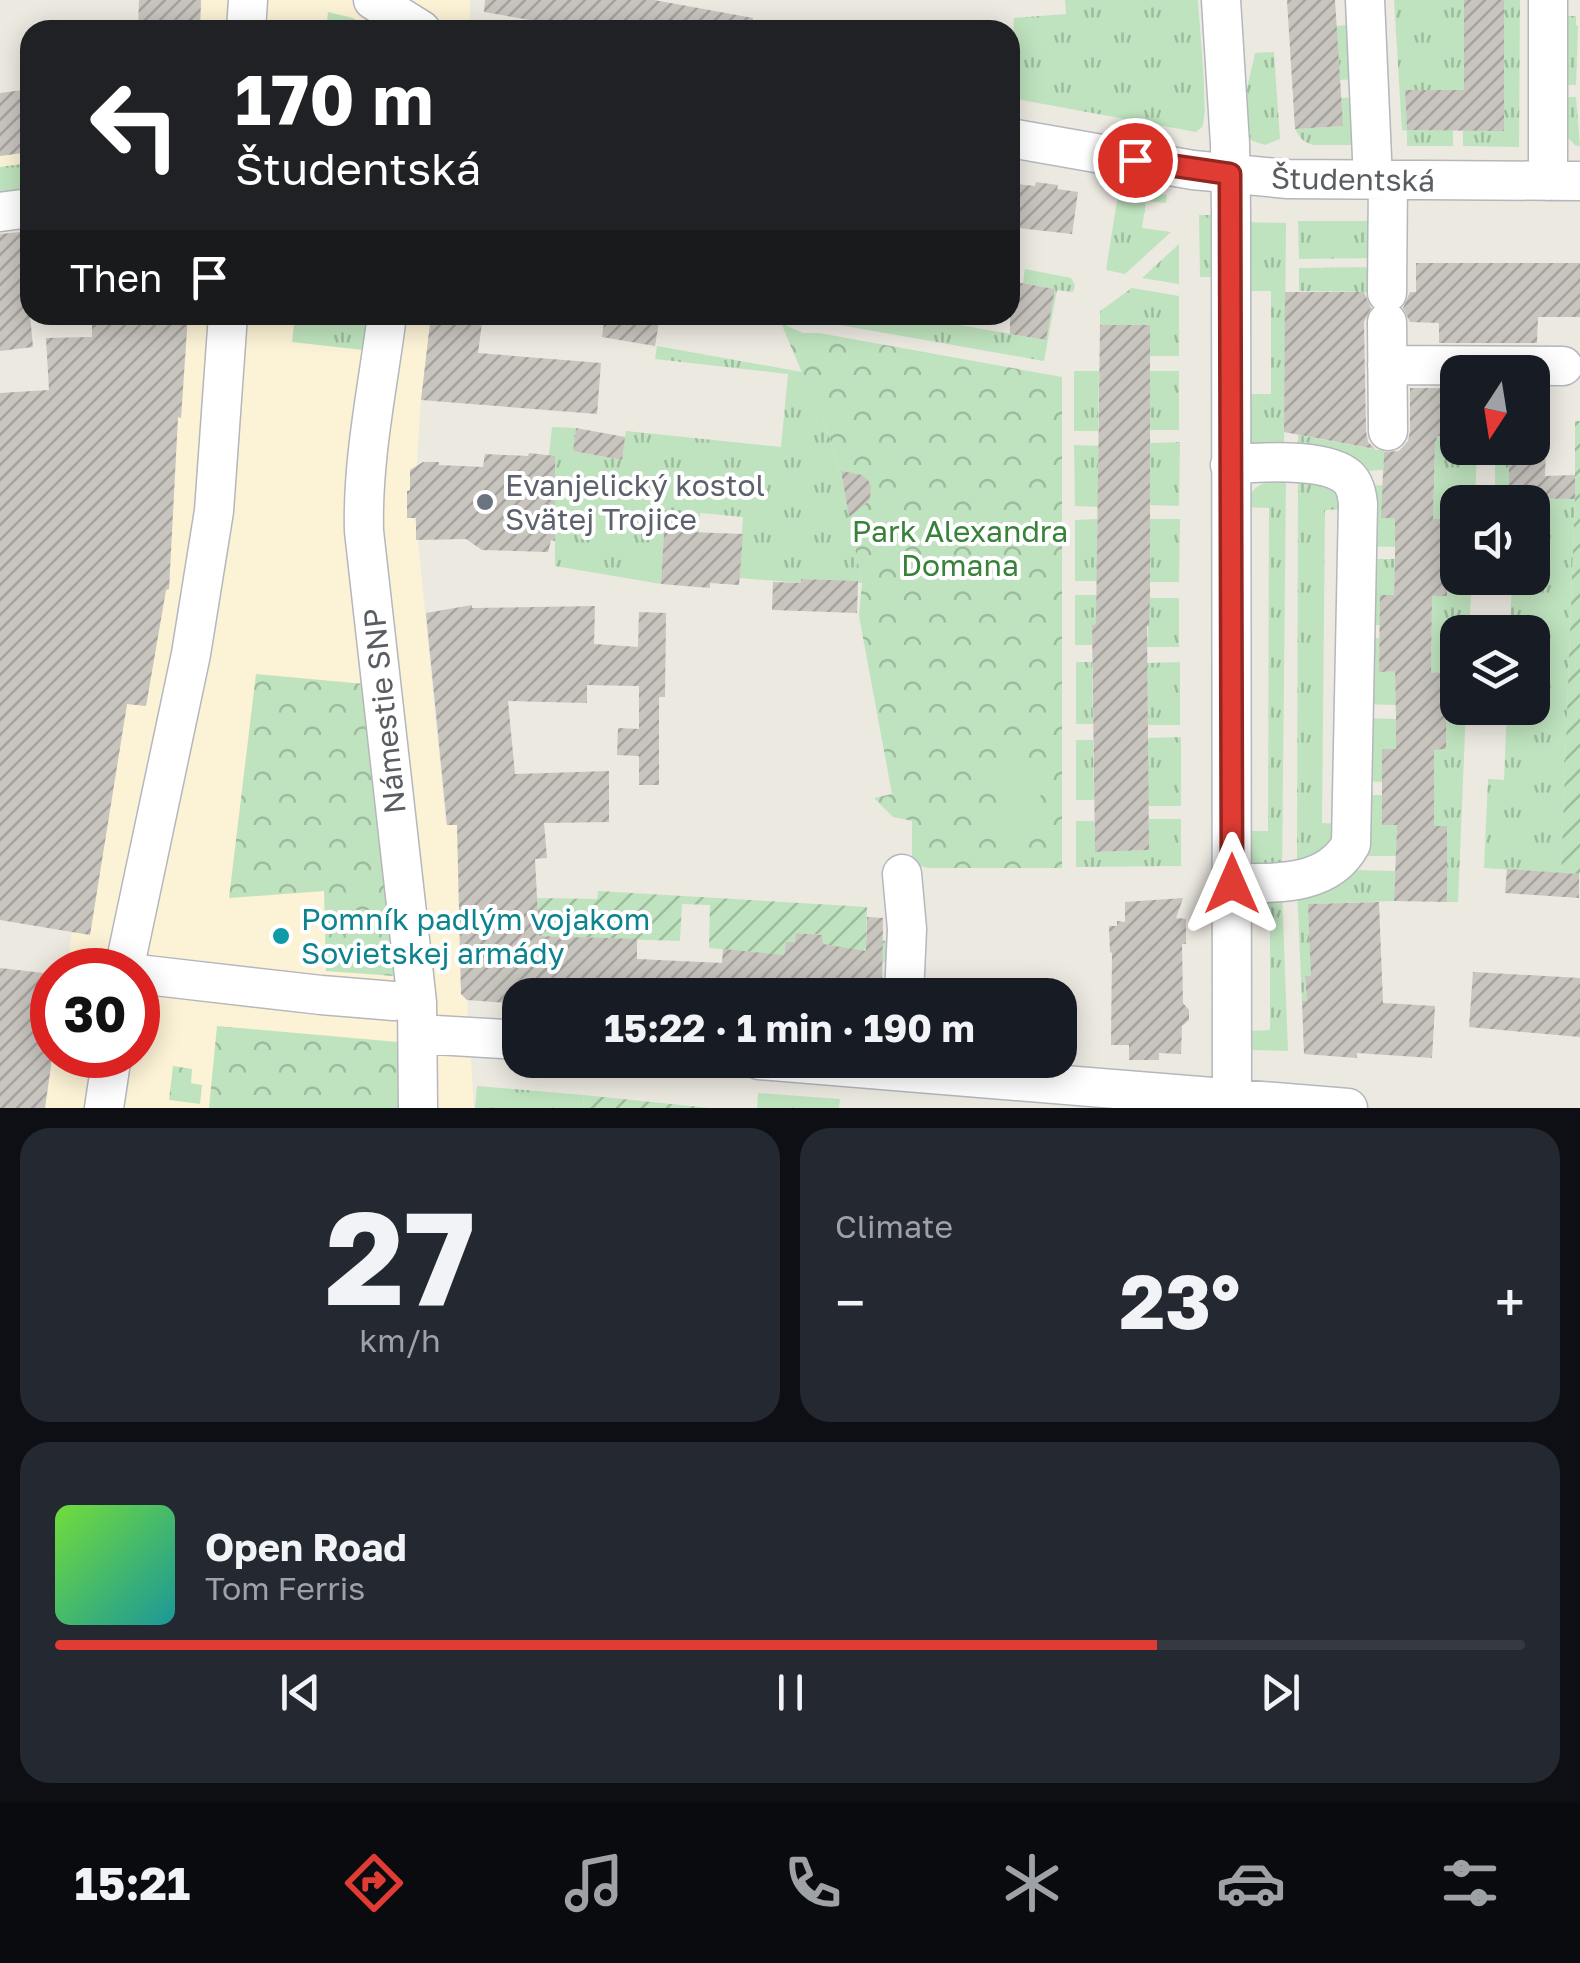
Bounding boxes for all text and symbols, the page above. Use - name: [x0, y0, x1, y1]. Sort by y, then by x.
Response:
- text: 170 m: [235, 56, 433, 140]
- icon: left: [70, 60, 200, 190]
- pin: [1093, 118, 1178, 203]
- icon: arrive: [1108, 133, 1163, 188]
- text: Študentská: [235, 141, 481, 195]
- street label: Študentská: [1271, 160, 1435, 198]
- icon: arrive: [182, 250, 237, 305]
- text: Then: [70, 255, 162, 300]
- north arrow: [1440, 355, 1550, 465]
- map controls: [1440, 355, 1550, 725]
- place label: Evanjelický kostol Svätej Trojice: [505, 467, 765, 537]
- button: sound: [1440, 485, 1550, 595]
- marker: Evanjelický kostol Svätej Trojice: [474, 491, 496, 513]
- park label: Park Alexandra Domana: [852, 513, 1068, 583]
- street label: Námestie SNP: [355, 607, 413, 815]
- button: layers: [1440, 615, 1550, 725]
- position arrow: [1180, 832, 1284, 936]
- place label: Pomník padlým vojakom Sovietskej armády: [301, 901, 650, 971]
- marker: Pomník padlým vojakom Sovietskej armády: [270, 925, 292, 947]
- speed limit sign: 30: [30, 948, 160, 1078]
- text: 15:22 · 1 min · 190 m: [604, 1005, 975, 1050]
- text: 27: [325, 1178, 475, 1334]
- text: Climate: [835, 1207, 953, 1245]
- text: 23°: [1120, 1255, 1240, 1346]
- text: −: [835, 1269, 865, 1335]
- text: +: [1495, 1269, 1525, 1335]
- text: km/h: [359, 1321, 441, 1359]
- text: Open Road: [205, 1524, 407, 1569]
- text: Tom Ferris: [205, 1569, 365, 1607]
- icon: previous: [273, 1665, 328, 1720]
- icon: pause: [763, 1665, 818, 1720]
- icon: next: [1253, 1665, 1308, 1720]
- icon: directions: [339, 1848, 409, 1918]
- icon: music: [559, 1848, 629, 1918]
- icon: phone: [778, 1848, 848, 1918]
- icon: climate: [997, 1848, 1067, 1918]
- icon: car: [1216, 1848, 1286, 1918]
- icon: filters: [1435, 1848, 1505, 1918]
- text: 15:21: [75, 1856, 190, 1910]

